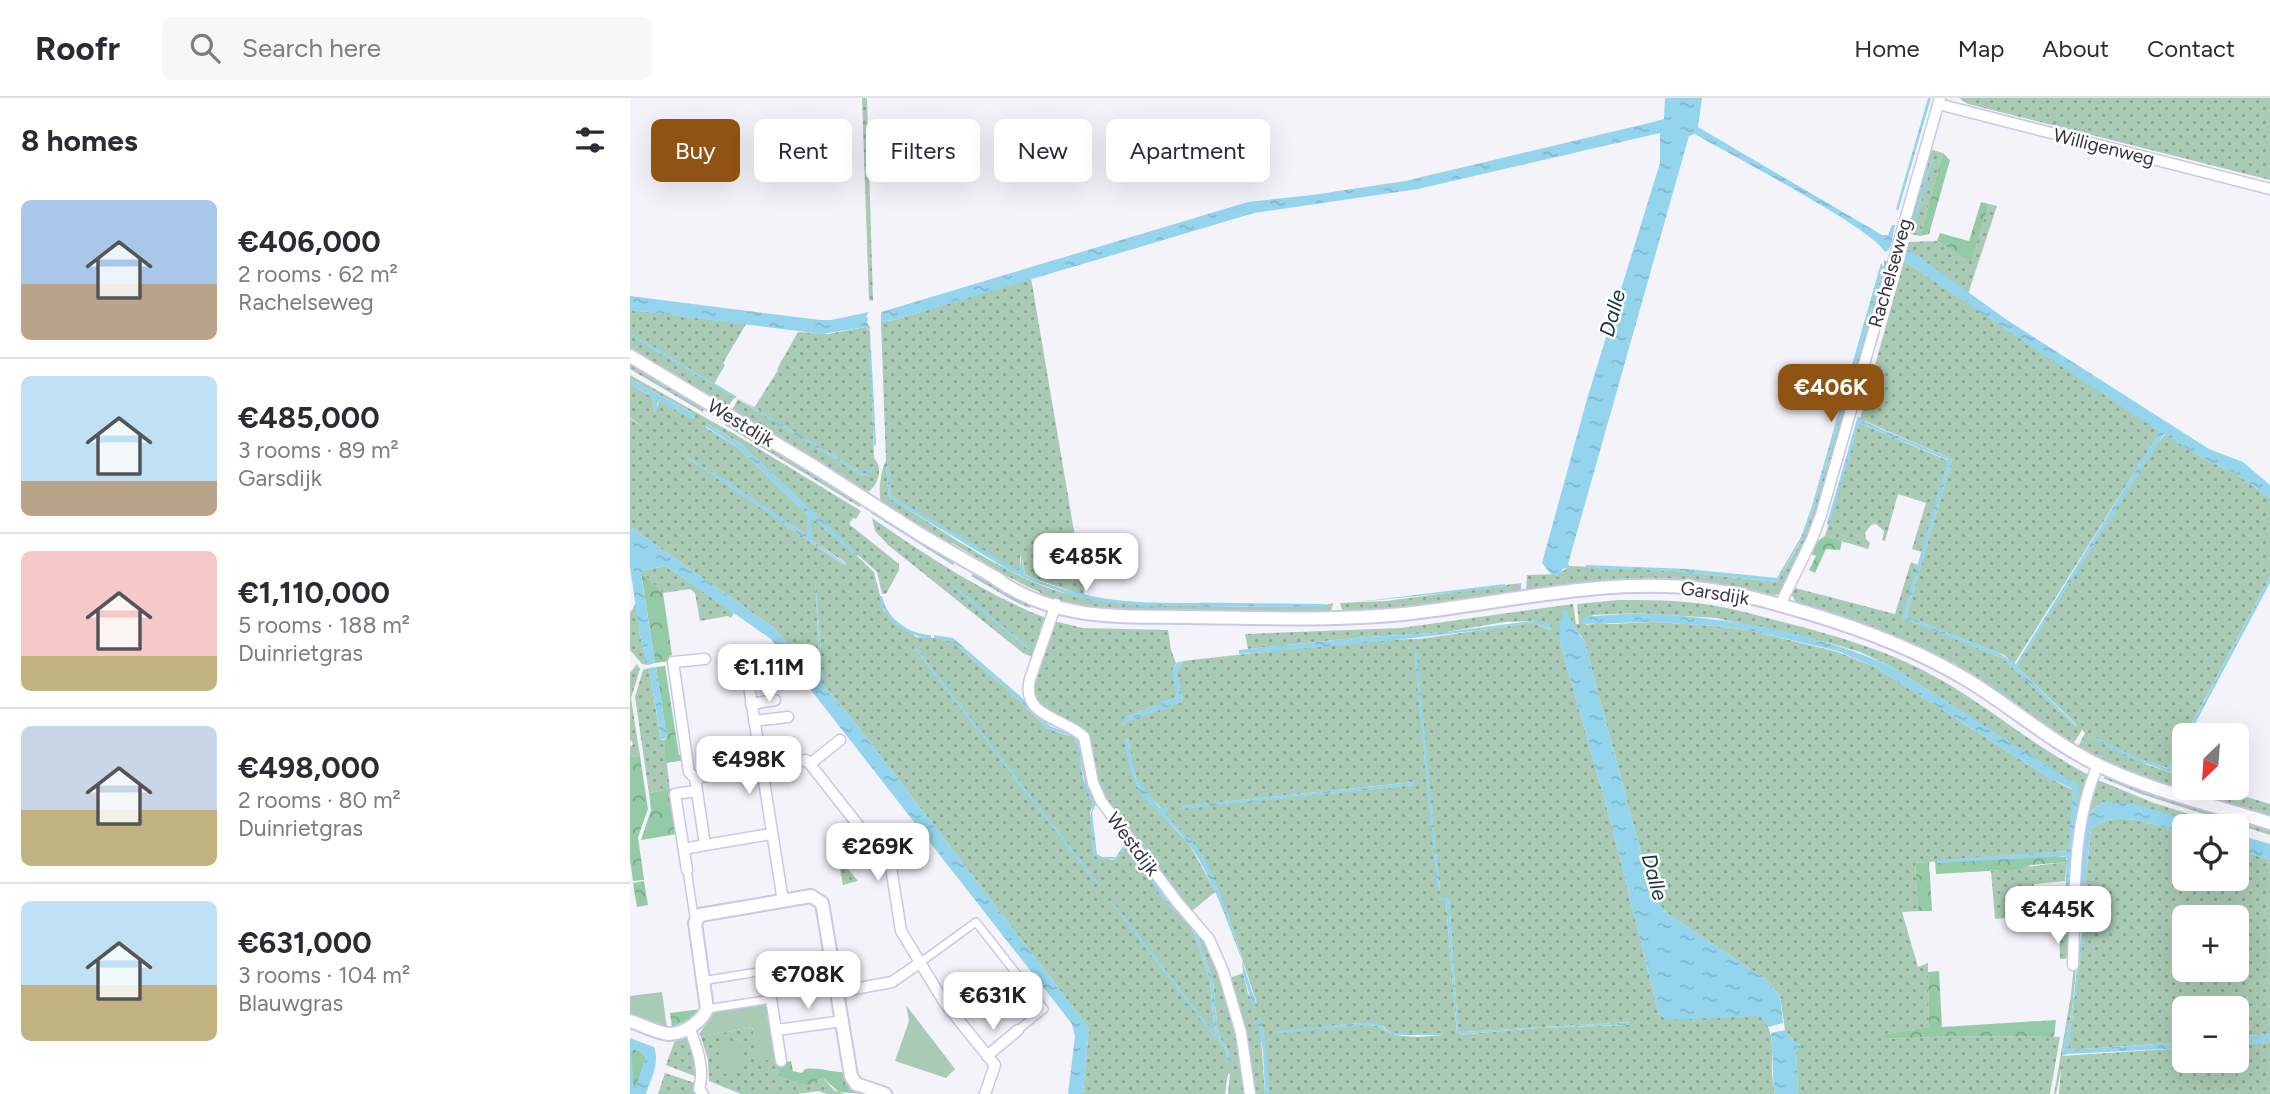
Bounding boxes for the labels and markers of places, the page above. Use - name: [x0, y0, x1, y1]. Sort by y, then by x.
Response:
- pin: €406K: [1782, 364, 1880, 424]
- pin: €485K: [1037, 533, 1135, 593]
- pin: €1.11M: [712, 644, 826, 704]
- pin: €498K: [700, 736, 798, 796]
- pin: €269K: [829, 824, 927, 883]
- pin: €445K: [2009, 886, 2107, 946]
- pin: €708K: [759, 951, 857, 1011]
- pin: €631K: [944, 972, 1042, 1032]

